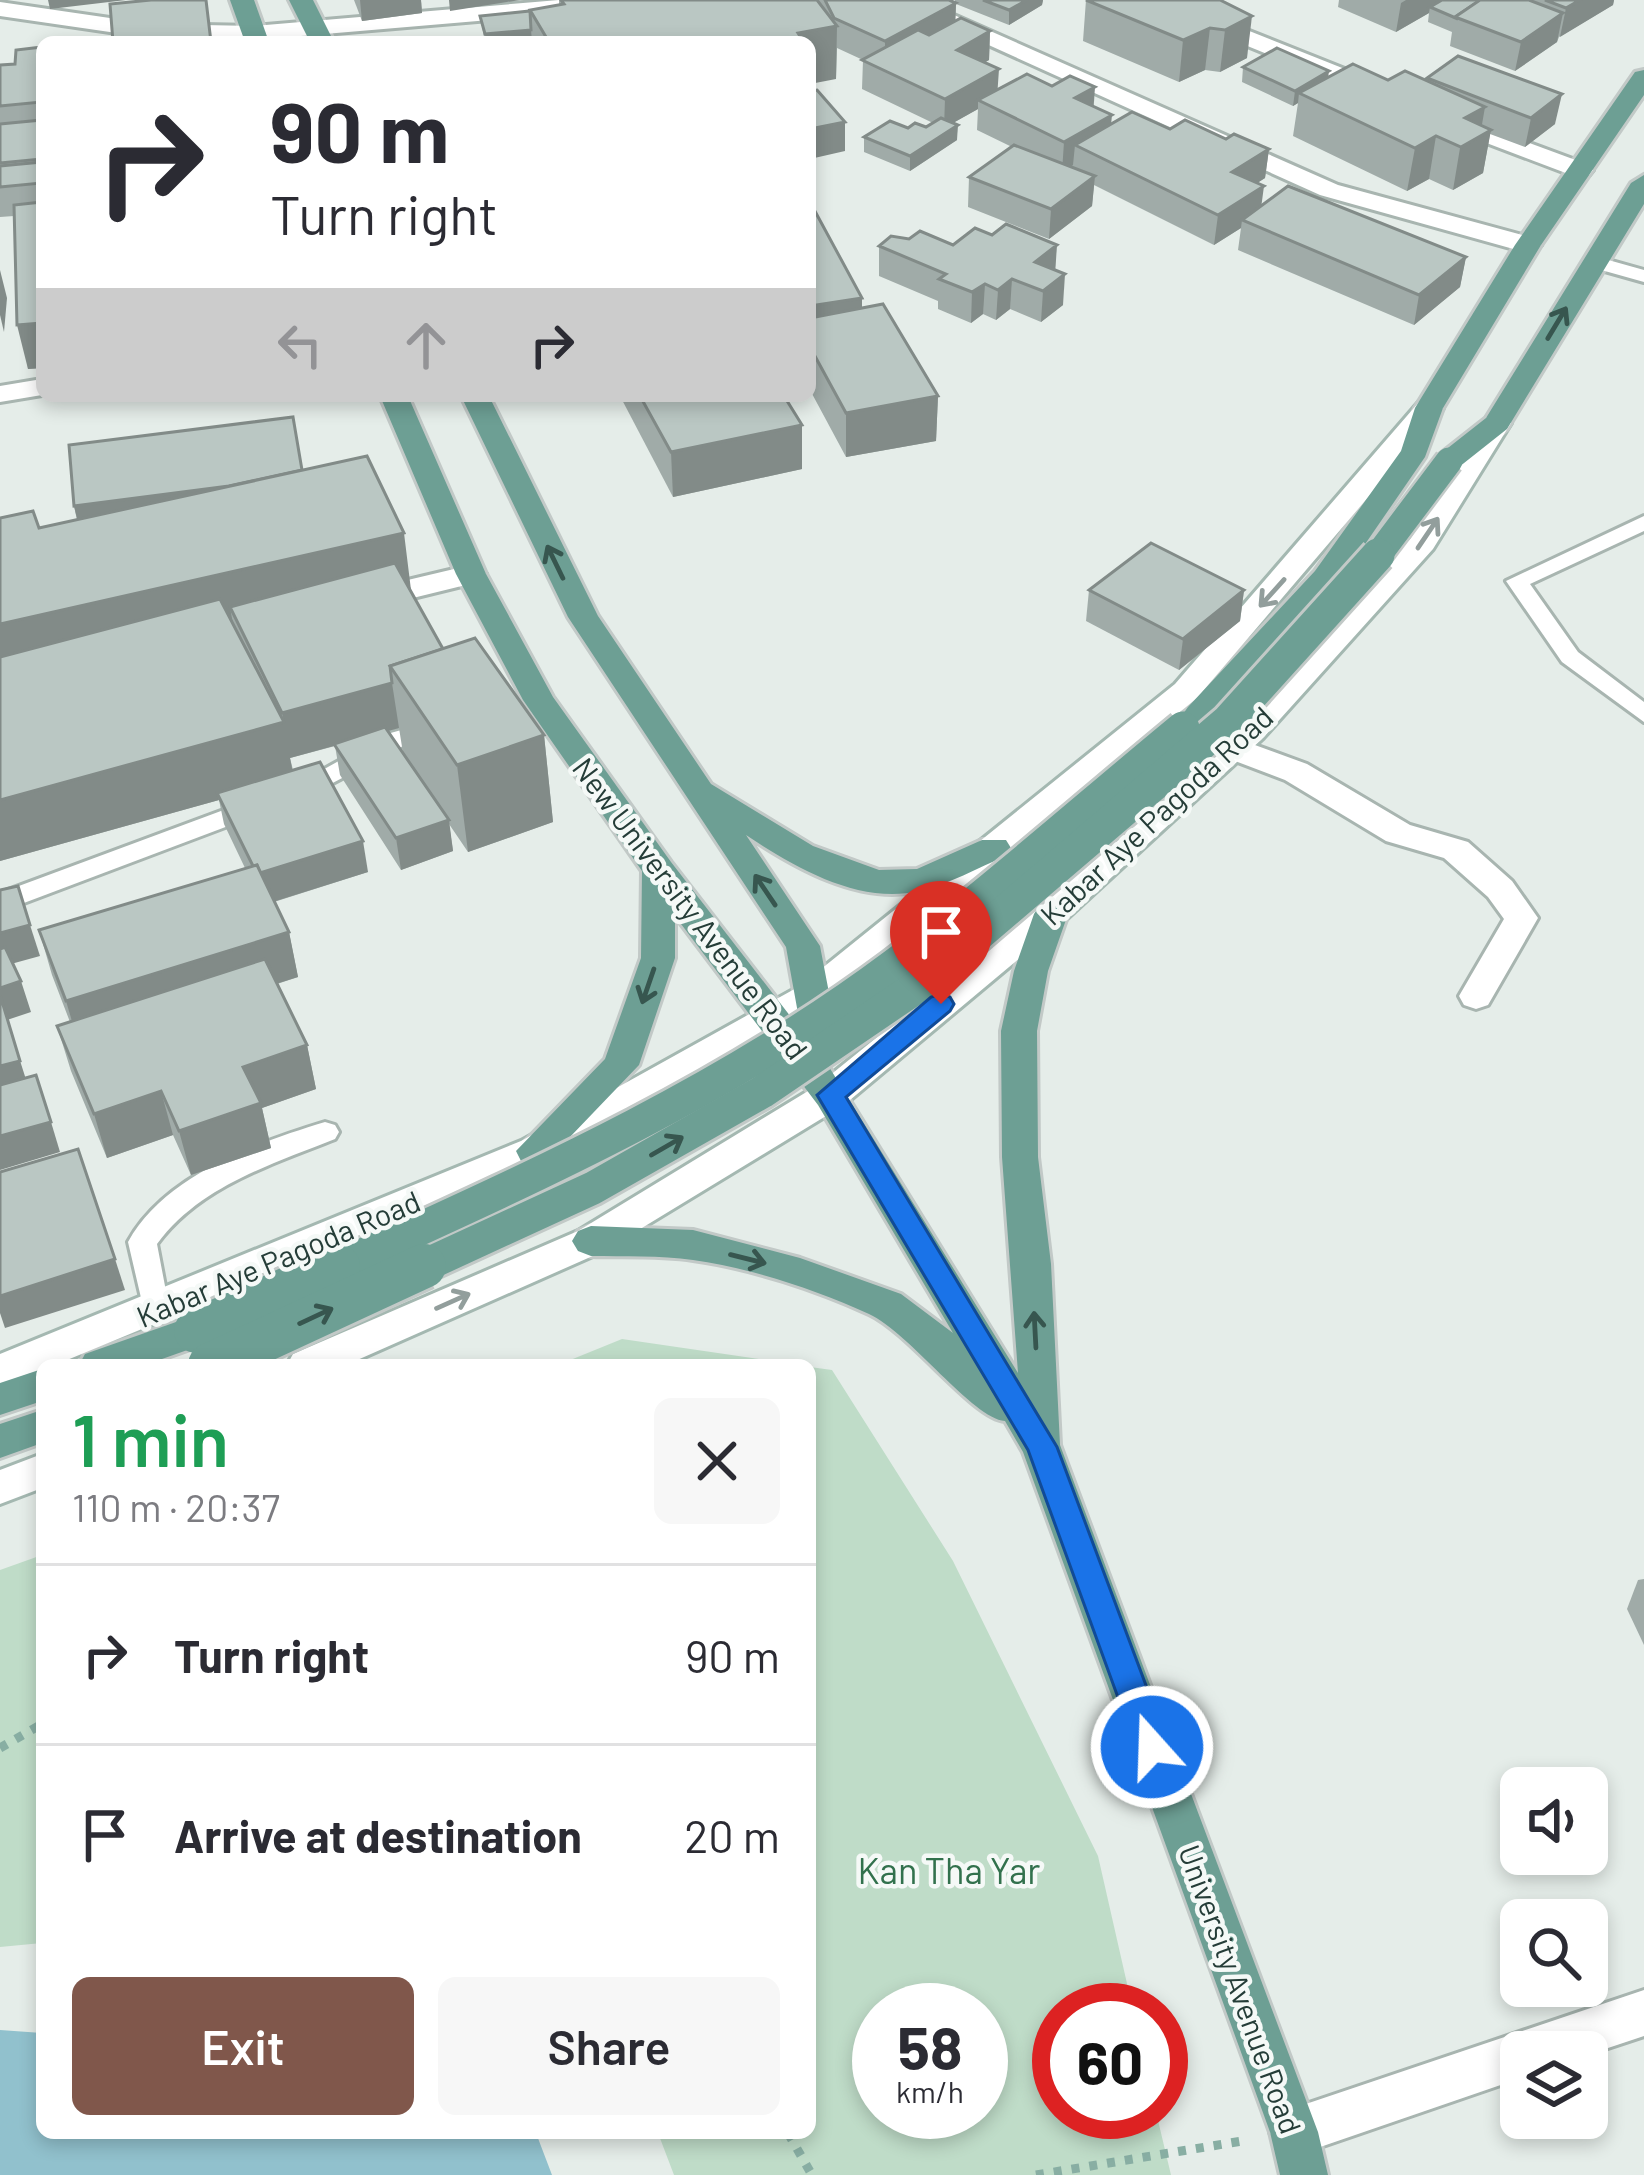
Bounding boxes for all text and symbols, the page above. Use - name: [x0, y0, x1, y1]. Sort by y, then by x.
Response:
- text: 90 m: [270, 79, 449, 180]
- icon: right: [72, 84, 228, 240]
- text: Turn right: [270, 181, 498, 246]
- one-way arrow: [1546, 306, 1570, 341]
- icon: left: [267, 312, 333, 378]
- icon: ahead: [393, 312, 459, 378]
- icon: right: [519, 312, 585, 378]
- one-way arrow: [1415, 517, 1440, 550]
- one-way arrow: [543, 545, 566, 581]
- one-way arrow: [1259, 577, 1286, 608]
- street label: Kabar Aye Pagoda Road: [1032, 698, 1280, 932]
- street label: New University Avenue Road: [566, 750, 816, 1066]
- one-way arrow: [753, 874, 778, 908]
- pin: [890, 881, 992, 1004]
- icon: arrive: [908, 899, 974, 965]
- one-way arrow: [636, 966, 658, 1004]
- one-way arrow: [649, 1134, 684, 1157]
- street label: Kabar Aye Pagoda Road: [131, 1182, 425, 1334]
- one-way arrow: [728, 1249, 766, 1271]
- one-way arrow: [434, 1289, 470, 1311]
- one-way arrow: [297, 1304, 333, 1326]
- one-way arrow: [1023, 1311, 1046, 1350]
- text: 1 min: [72, 1395, 229, 1481]
- button: close: [654, 1398, 780, 1524]
- text: 110 m · 20:37: [72, 1483, 280, 1530]
- icon: right: [72, 1622, 138, 1688]
- text: Turn right: [174, 1628, 369, 1682]
- text: 90 m: [685, 1628, 780, 1682]
- position arrow: [1089, 1684, 1215, 1810]
- map controls: [1500, 1767, 1608, 2139]
- button: sound: [1500, 1767, 1608, 1875]
- icon: arrive: [72, 1802, 138, 1868]
- text: Arrive at destination: [174, 1808, 582, 1862]
- text: 20 m: [684, 1808, 780, 1862]
- street label: University Avenue Road: [1172, 1840, 1310, 2138]
- park label: Kan Tha Yar: [858, 1848, 1040, 1891]
- button: search: [1500, 1899, 1608, 2007]
- button: Exit: [72, 1977, 414, 2115]
- button: Share: [438, 1977, 780, 2115]
- speed limit sign: 60: [1032, 1983, 1188, 2139]
- text: 58: [898, 2010, 962, 2082]
- button: layers: [1500, 2031, 1608, 2139]
- text: km/h: [896, 2073, 964, 2109]

